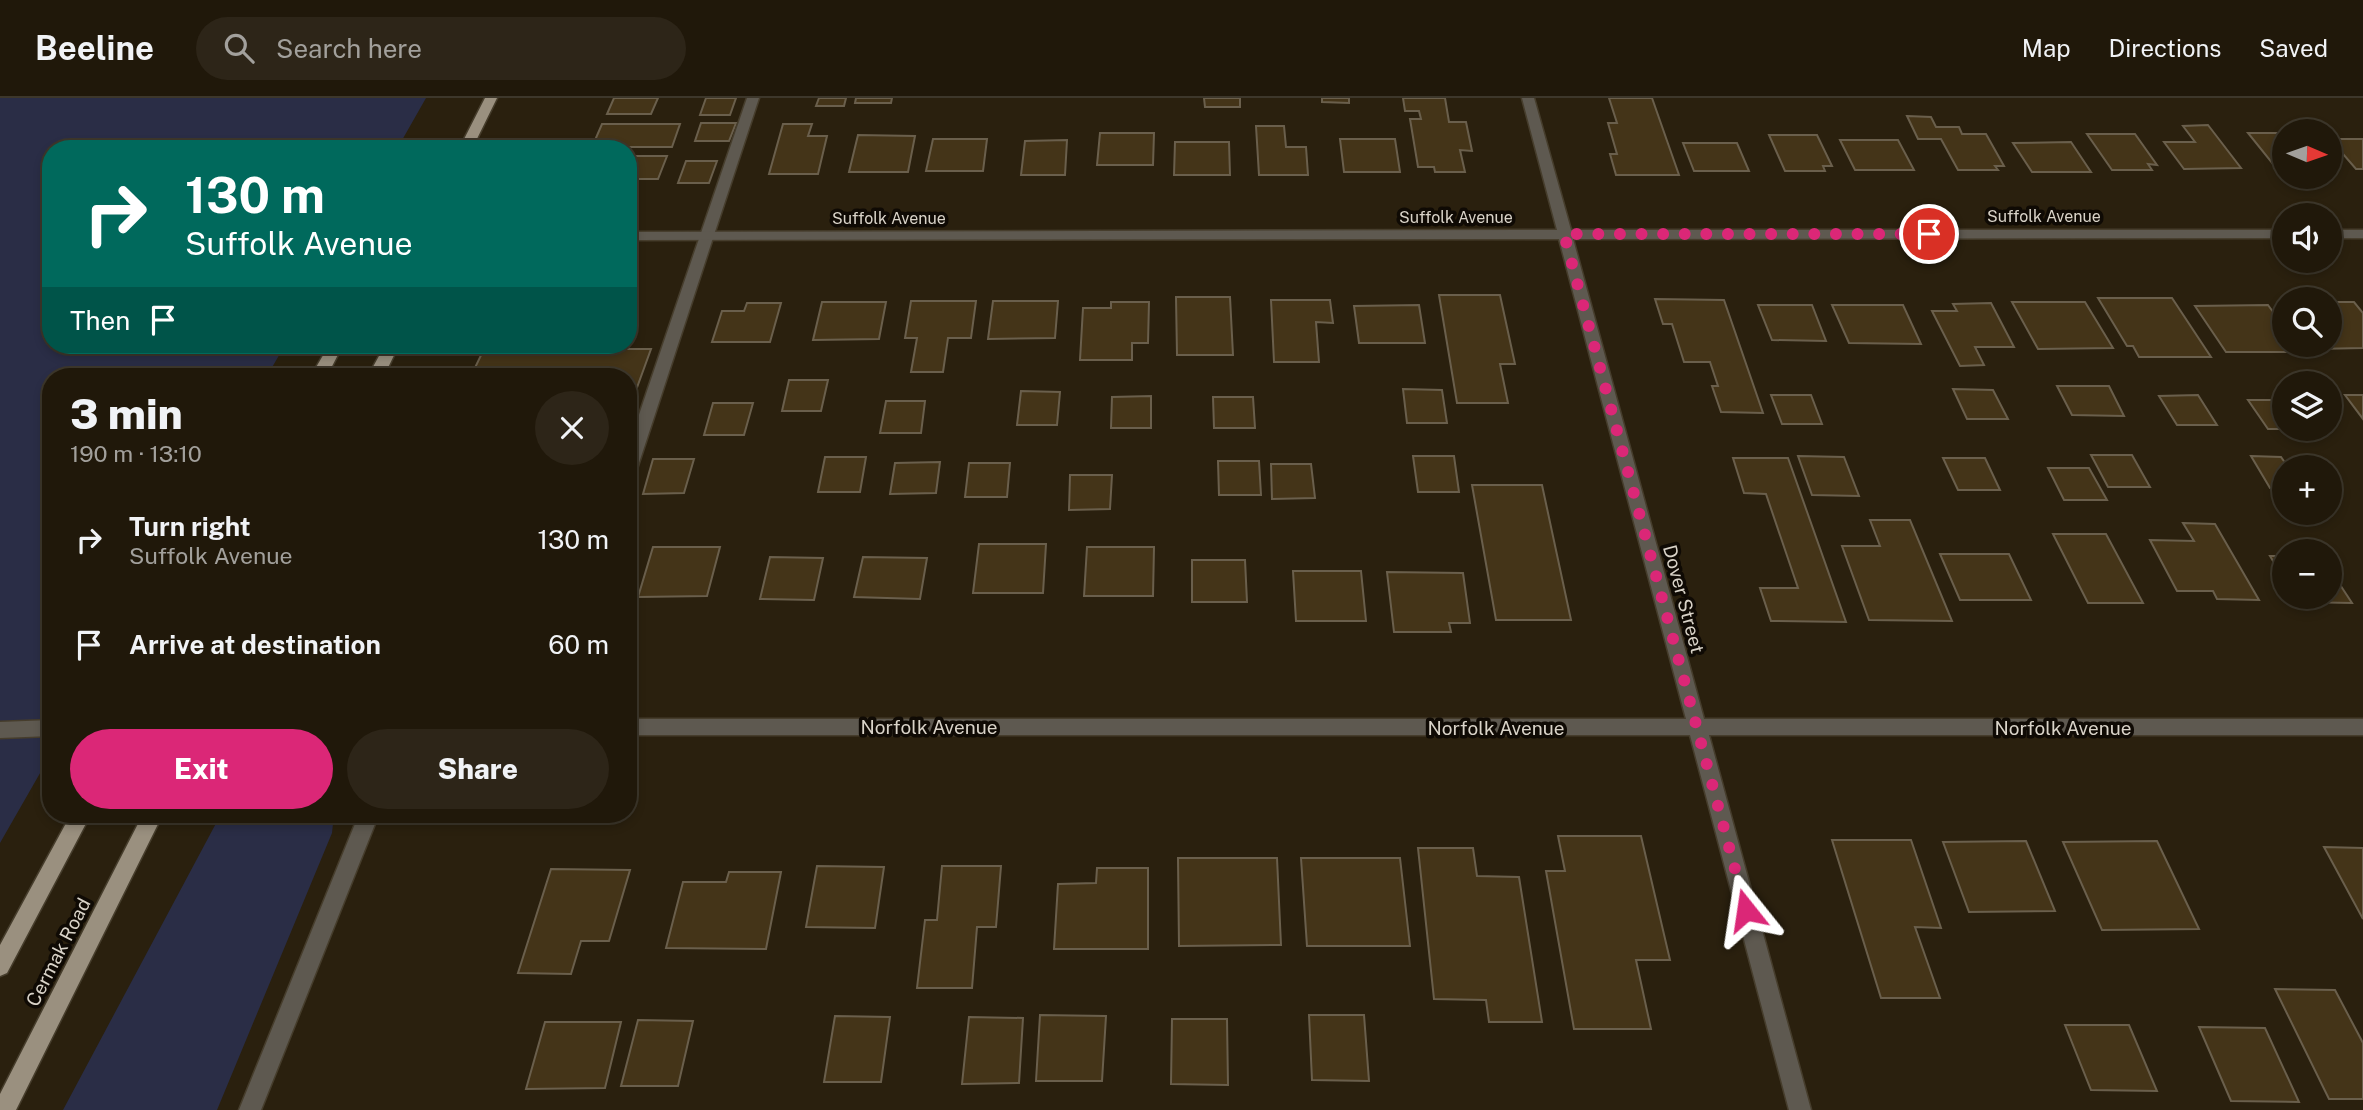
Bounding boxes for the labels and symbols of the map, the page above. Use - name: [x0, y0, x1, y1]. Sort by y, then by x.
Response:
- north arrow: [2272, 119, 2342, 189]
- pin: [1899, 204, 1959, 264]
- street label: Suffolk Avenue: [1987, 207, 2101, 226]
- street label: Suffolk Avenue: [1399, 208, 1513, 227]
- street label: Suffolk Avenue: [832, 209, 946, 228]
- street label: Dover Street: [1659, 542, 1709, 656]
- street label: Norfolk Avenue: [861, 716, 997, 738]
- street label: Norfolk Avenue: [1428, 717, 1564, 739]
- street label: Norfolk Avenue: [1995, 717, 2131, 739]
- position arrow: [1709, 873, 1783, 947]
- street label: Cermak Road: [21, 894, 95, 1010]

